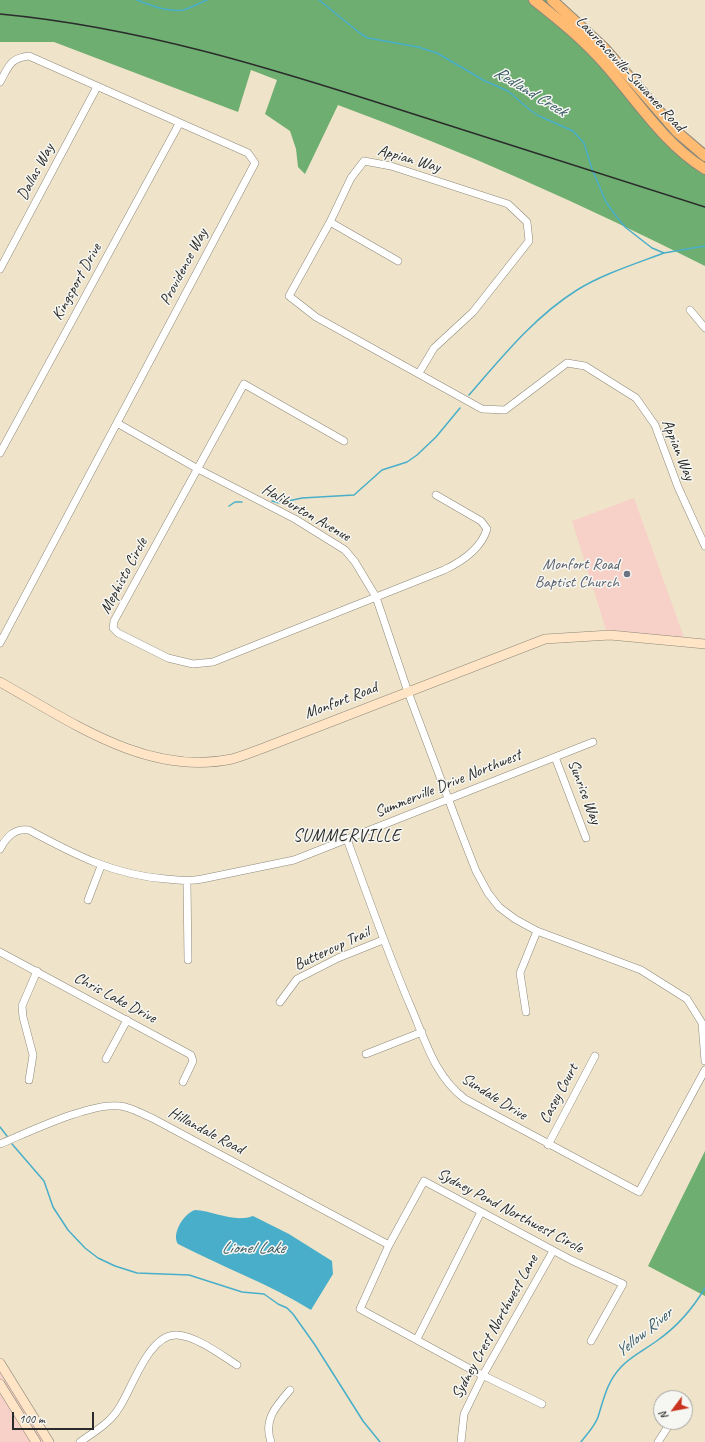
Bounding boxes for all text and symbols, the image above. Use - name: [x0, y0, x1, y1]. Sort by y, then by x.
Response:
- street label: Lawrenceville-Suwanee Road: [571, 12, 689, 136]
- water label: Redland Creek: [490, 62, 570, 122]
- street label: Dallas Way: [13, 141, 59, 203]
- street label: Appian Way: [375, 141, 443, 177]
- street label: Providence Way: [156, 225, 212, 309]
- street label: Kingsport Drive: [48, 240, 106, 324]
- street label: Appian Way: [657, 417, 699, 483]
- street label: Haliburton Avenue: [258, 480, 354, 546]
- street label: Mephisto Circle: [96, 535, 152, 617]
- place label: Monfort Road Baptist Church: [535, 555, 619, 593]
- marker: Monfort Road Baptist Church: [622, 569, 632, 579]
- street label: Monfort Road: [302, 678, 380, 724]
- street label: Summerville Drive Northwest: [372, 746, 524, 822]
- street label: Sunrise Way: [563, 757, 605, 827]
- district label: SUMMERVILLE: [293, 827, 401, 847]
- street label: Buttercup Trail: [291, 923, 373, 975]
- street label: Chris Lake Drive: [71, 968, 159, 1028]
- street label: Casey Court: [535, 1061, 583, 1127]
- street label: Sundale Drive: [458, 1069, 530, 1125]
- street label: Hillandale Road: [165, 1103, 247, 1159]
- street label: Sydney Pond Northwest Circle: [434, 1164, 586, 1258]
- water label: Lionel Lake: [221, 1239, 285, 1259]
- street label: Sydney Crest Northwest Lane: [447, 1252, 543, 1402]
- water label: Yellow River: [611, 1304, 677, 1362]
- north arrow: [653, 1390, 693, 1430]
- scale bar: [14, 1404, 96, 1430]
- text: N: [656, 1409, 671, 1422]
- text: 100 m: [19, 1411, 45, 1427]

